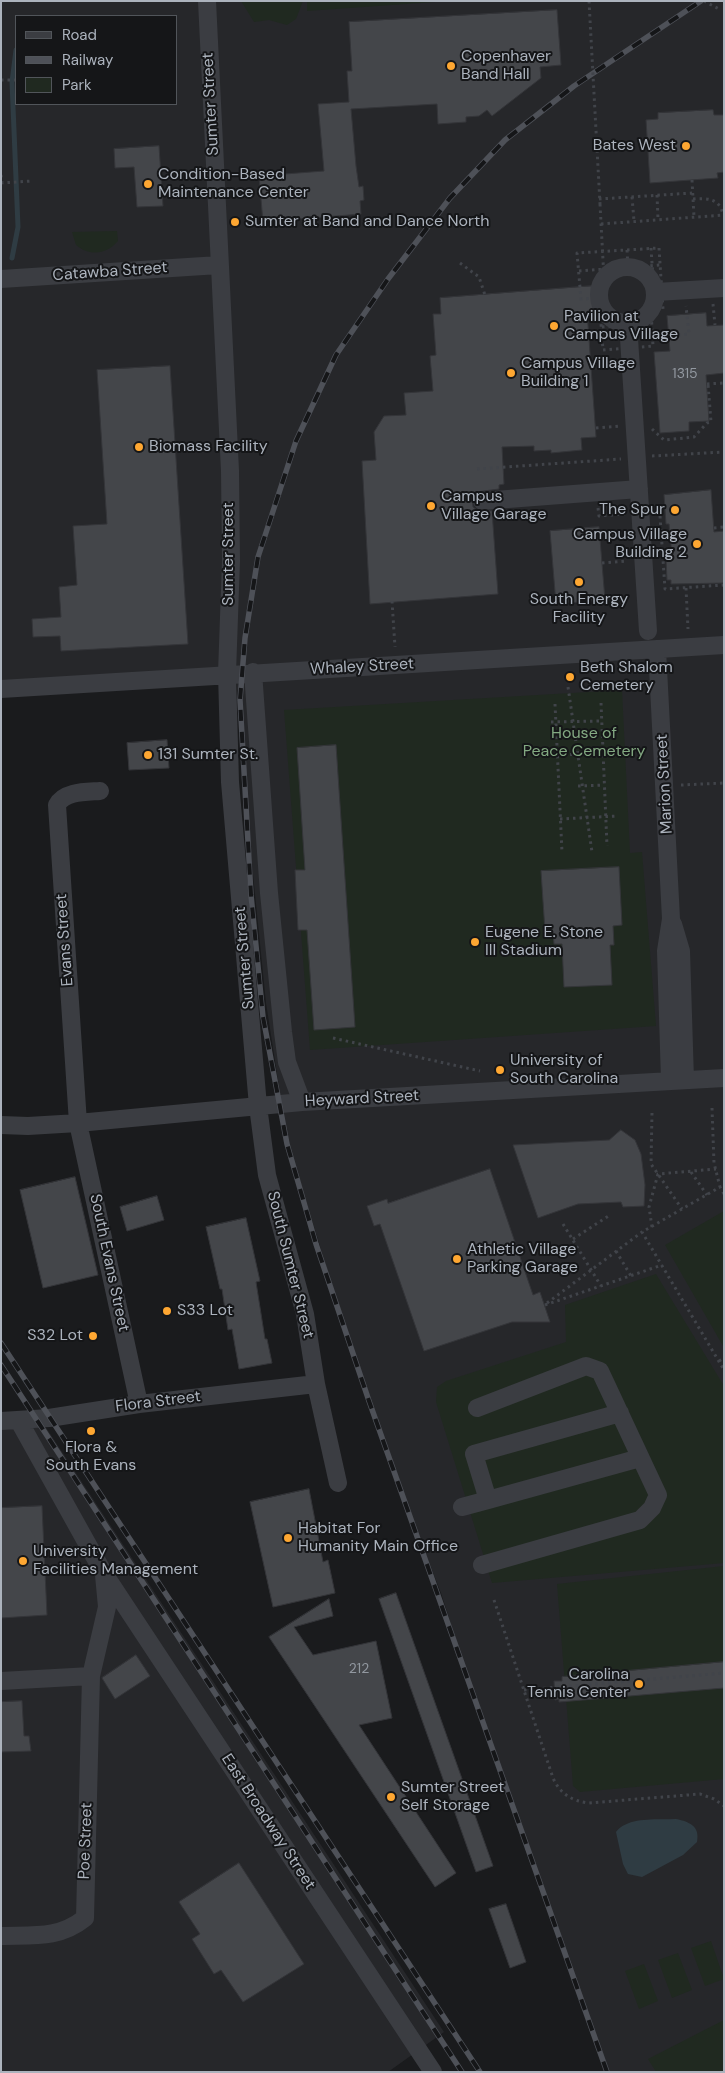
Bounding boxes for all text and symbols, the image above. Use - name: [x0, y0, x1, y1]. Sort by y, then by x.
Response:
- legend: [15, 15, 178, 105]
- text: Road: [62, 25, 97, 45]
- place label: Copenhaver Band Hall: [461, 47, 551, 85]
- text: Railway: [62, 50, 113, 70]
- street label: Sumter Street: [199, 52, 223, 156]
- marker: Copenhaver Band Hall: [445, 60, 457, 72]
- text: Park: [62, 75, 92, 95]
- place label: Bates West: [593, 136, 676, 156]
- marker: Bates West: [680, 140, 692, 152]
- place label: Condition-Based Maintenance Center: [158, 165, 309, 203]
- marker: Condition-Based Maintenance Center: [142, 178, 154, 190]
- place label: Sumter at Band and Dance North: [245, 212, 489, 232]
- marker: Sumter at Band and Dance North: [229, 216, 241, 228]
- street label: Catawba Street: [52, 258, 168, 286]
- place label: Pavilion at Campus Village: [564, 307, 678, 345]
- marker: Pavilion at Campus Village: [548, 320, 560, 332]
- place label: Campus Village Building 1: [521, 354, 635, 392]
- house number: 1315: [672, 366, 698, 382]
- marker: Campus Village Building 1: [505, 367, 517, 379]
- place label: Biomass Facility: [149, 437, 268, 457]
- marker: Biomass Facility: [133, 441, 145, 453]
- place label: Campus Village Garage: [441, 487, 546, 525]
- marker: Campus Village Garage: [425, 500, 437, 512]
- place label: The Spur: [599, 500, 665, 520]
- street label: Sumter Street: [219, 502, 239, 606]
- marker: The Spur: [669, 504, 681, 516]
- place label: Campus Village Building 2: [573, 525, 687, 563]
- marker: Campus Village Building 2: [691, 538, 703, 550]
- marker: South Energy Facility: [573, 576, 585, 588]
- place label: South Energy Facility: [530, 590, 628, 628]
- street label: Whaley Street: [309, 655, 415, 679]
- place label: Beth Shalom Cemetery: [580, 658, 673, 696]
- marker: Beth Shalom Cemetery: [564, 671, 576, 683]
- park label: House of Peace Cemetery: [523, 724, 645, 762]
- street label: Marion Street: [653, 733, 677, 835]
- place label: 131 Sumter St.: [158, 745, 258, 765]
- marker: 131 Sumter St.: [142, 749, 154, 761]
- street label: Evans Street: [52, 893, 78, 987]
- street label: Sumter Street: [231, 906, 259, 1010]
- place label: Eugene E. Stone III Stadium: [485, 923, 603, 961]
- marker: Eugene E. Stone III Stadium: [469, 936, 481, 948]
- place label: University of South Carolina: [510, 1051, 618, 1089]
- marker: University of South Carolina: [494, 1064, 506, 1076]
- street label: Heyward Street: [304, 1086, 420, 1112]
- street label: South Sumter Street: [262, 1189, 318, 1341]
- street label: South Evans Street: [85, 1192, 133, 1334]
- place label: Athletic Village Parking Garage: [467, 1240, 578, 1278]
- marker: Athletic Village Parking Garage: [451, 1253, 463, 1265]
- place label: S33 Lot: [177, 1301, 233, 1321]
- marker: S33 Lot: [161, 1305, 173, 1317]
- place label: S32 Lot: [27, 1326, 83, 1346]
- marker: S32 Lot: [87, 1330, 99, 1342]
- street label: Flora Street: [114, 1387, 202, 1417]
- marker: Flora & South Evans: [85, 1425, 97, 1437]
- place label: Flora & South Evans: [46, 1438, 136, 1476]
- place label: Habitat For Humanity Main Office: [298, 1519, 458, 1557]
- marker: Habitat For Humanity Main Office: [282, 1532, 294, 1544]
- place label: University Facilities Management: [33, 1542, 198, 1580]
- marker: University Facilities Management: [17, 1555, 29, 1567]
- house number: 212: [349, 1661, 369, 1677]
- place label: Carolina Tennis Center: [527, 1665, 629, 1703]
- marker: Carolina Tennis Center: [633, 1678, 645, 1690]
- street label: East Broadway Street: [217, 1750, 319, 1894]
- place label: Sumter Street Self Storage: [401, 1778, 504, 1816]
- marker: Sumter Street Self Storage: [385, 1791, 397, 1803]
- street label: Poe Street: [75, 1802, 97, 1880]

